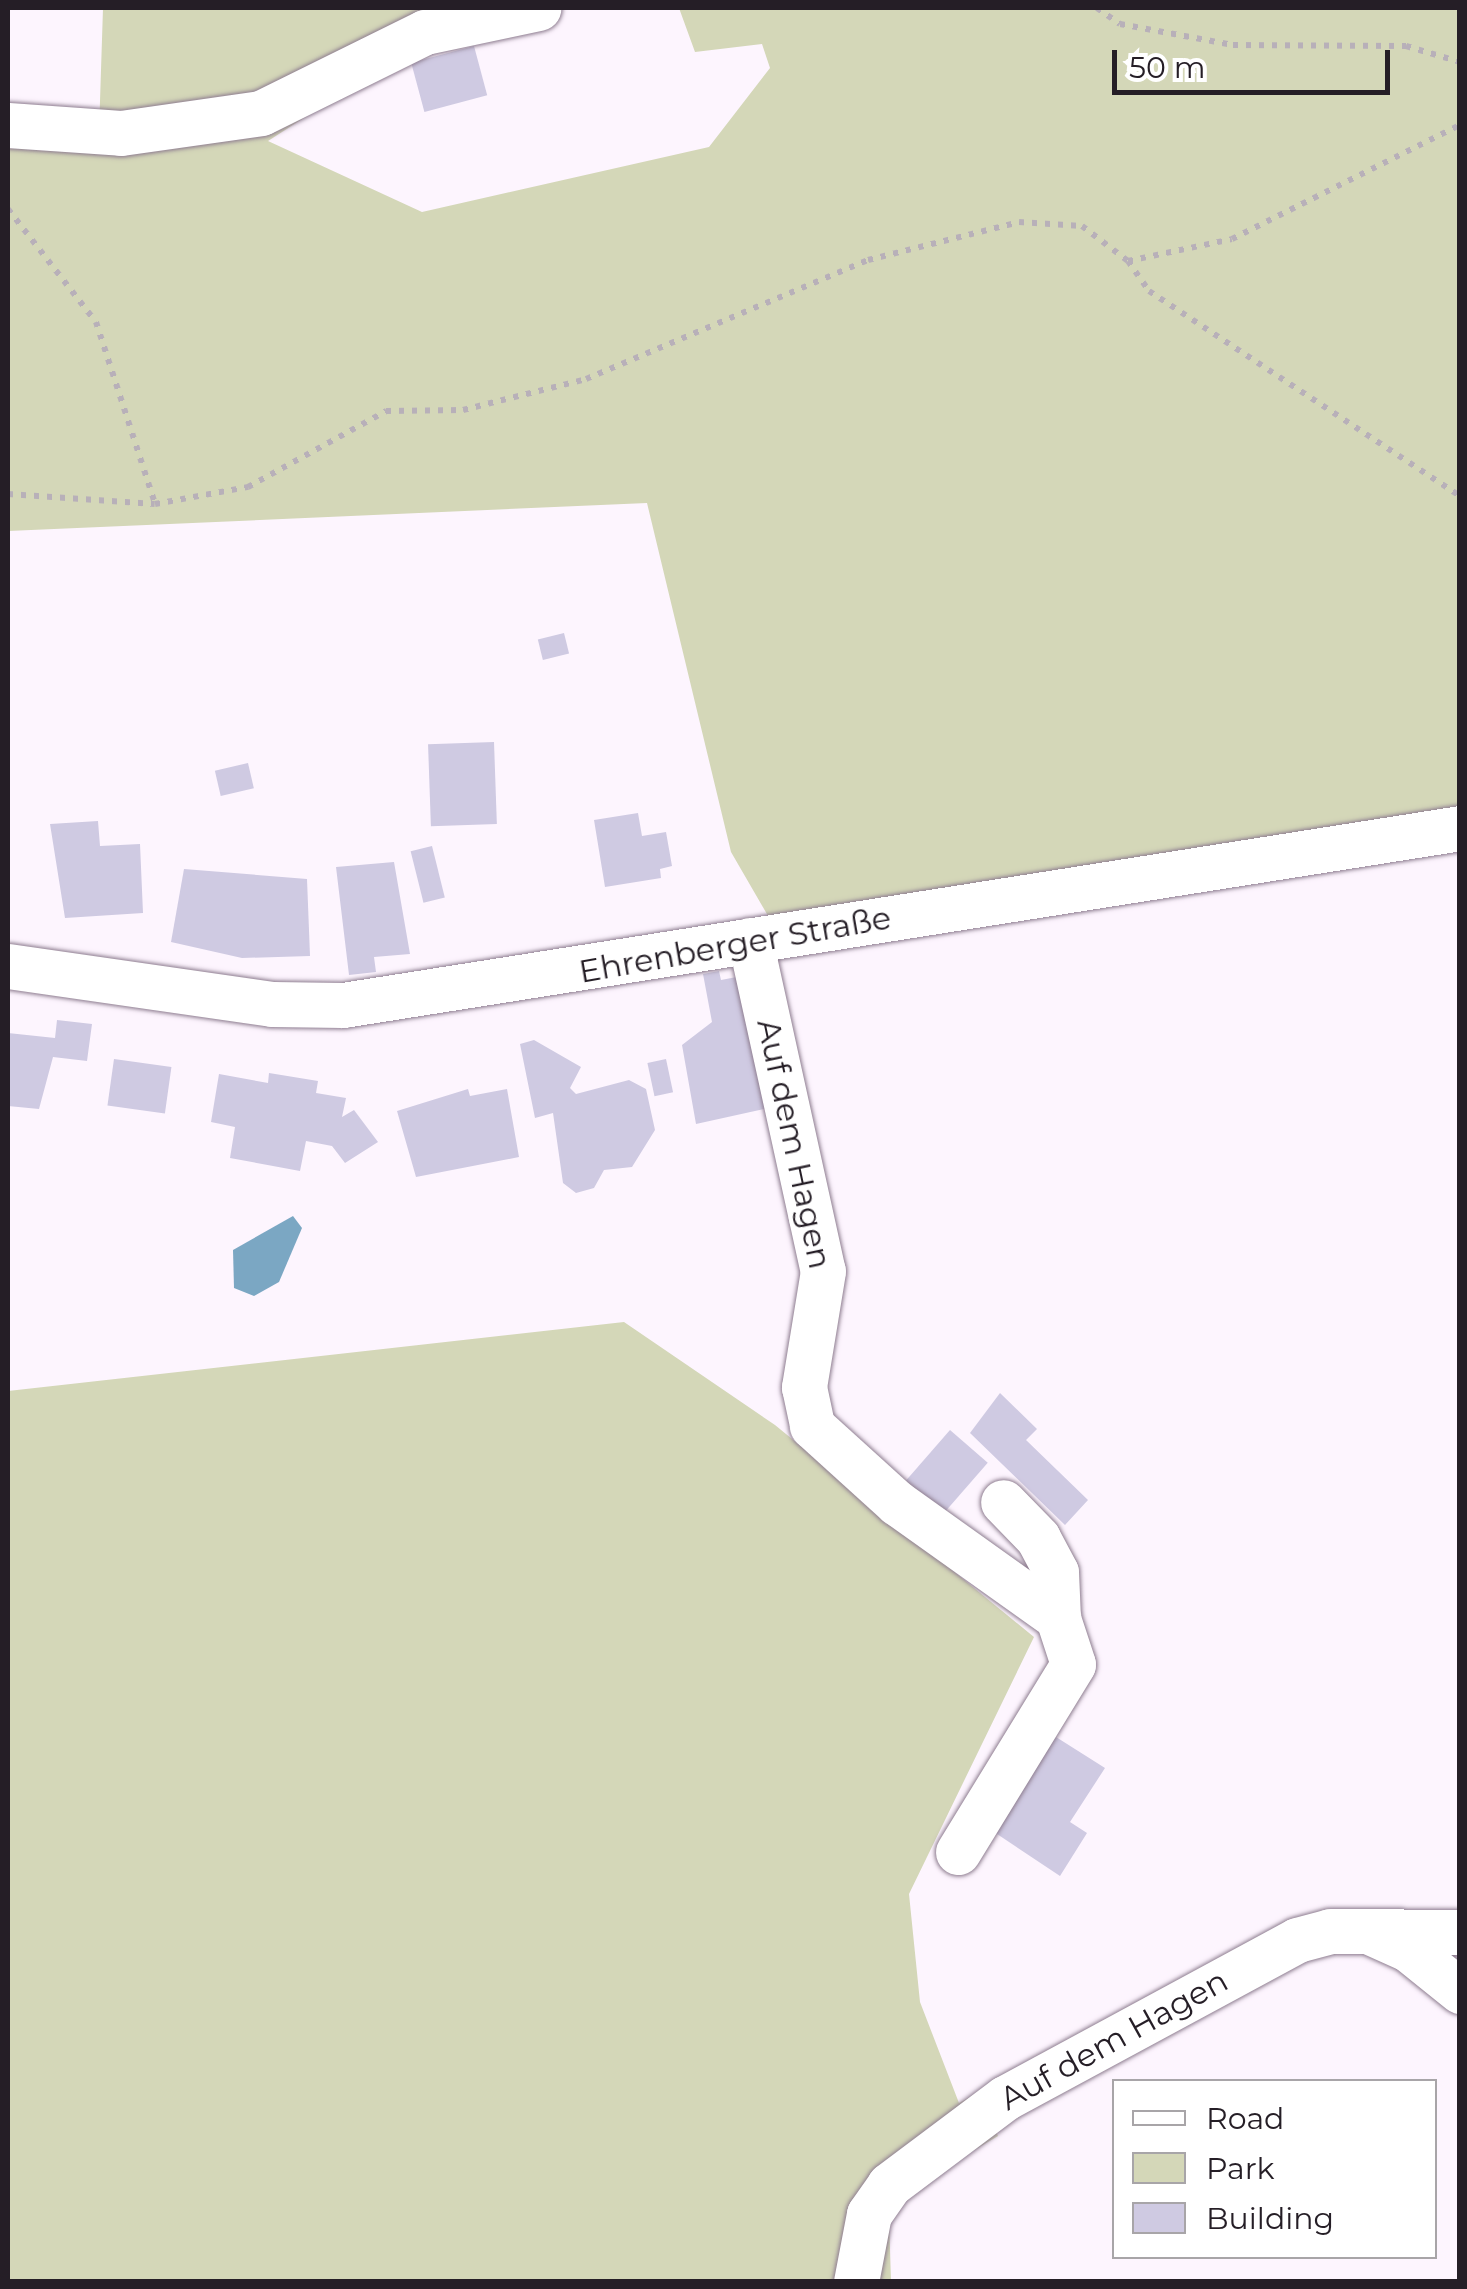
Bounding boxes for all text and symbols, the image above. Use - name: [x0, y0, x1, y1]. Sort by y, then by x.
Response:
- scale bar: [1117, 30, 1394, 92]
- text: 50 m: [1129, 49, 1206, 86]
- street label: Ehrenberger Straße: [576, 899, 894, 991]
- street label: Auf dem Hagen: [749, 1016, 839, 1272]
- street label: Auf dem Hagen: [993, 1962, 1235, 2118]
- legend: [1112, 2079, 1437, 2259]
- text: Road: [1206, 2100, 1284, 2137]
- text: Park: [1206, 2150, 1275, 2187]
- text: Building: [1206, 2200, 1334, 2237]

